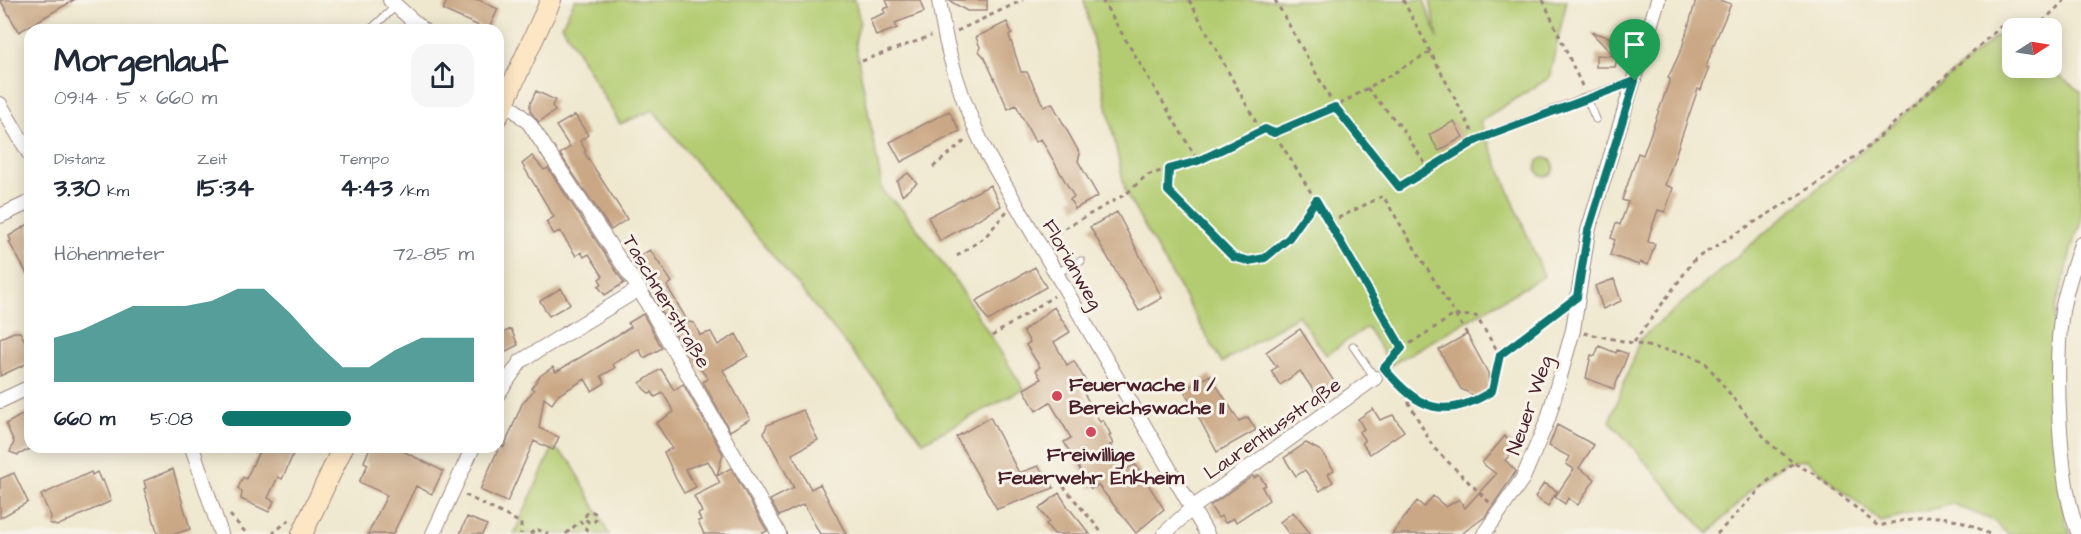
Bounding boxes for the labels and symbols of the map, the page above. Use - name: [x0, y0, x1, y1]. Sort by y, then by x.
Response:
- north arrow: [2002, 18, 2062, 78]
- pin: [1609, 19, 1660, 81]
- street label: Florianweg: [1034, 214, 1109, 315]
- street label: Taschnerstraße: [615, 229, 717, 374]
- street label: Neuer Weg: [1500, 352, 1561, 459]
- place label: Feuerwache 11 / Bereichswache 11: [1069, 371, 1225, 422]
- street label: Laurentiusstraße: [1198, 371, 1347, 487]
- marker: Feuerwache 11 / Bereichswache 11: [1050, 389, 1064, 403]
- marker: Freiwillige Feuerwehr Enkheim: [1084, 425, 1098, 439]
- place label: Freiwillige Feuerwehr Enkheim: [998, 441, 1184, 492]

